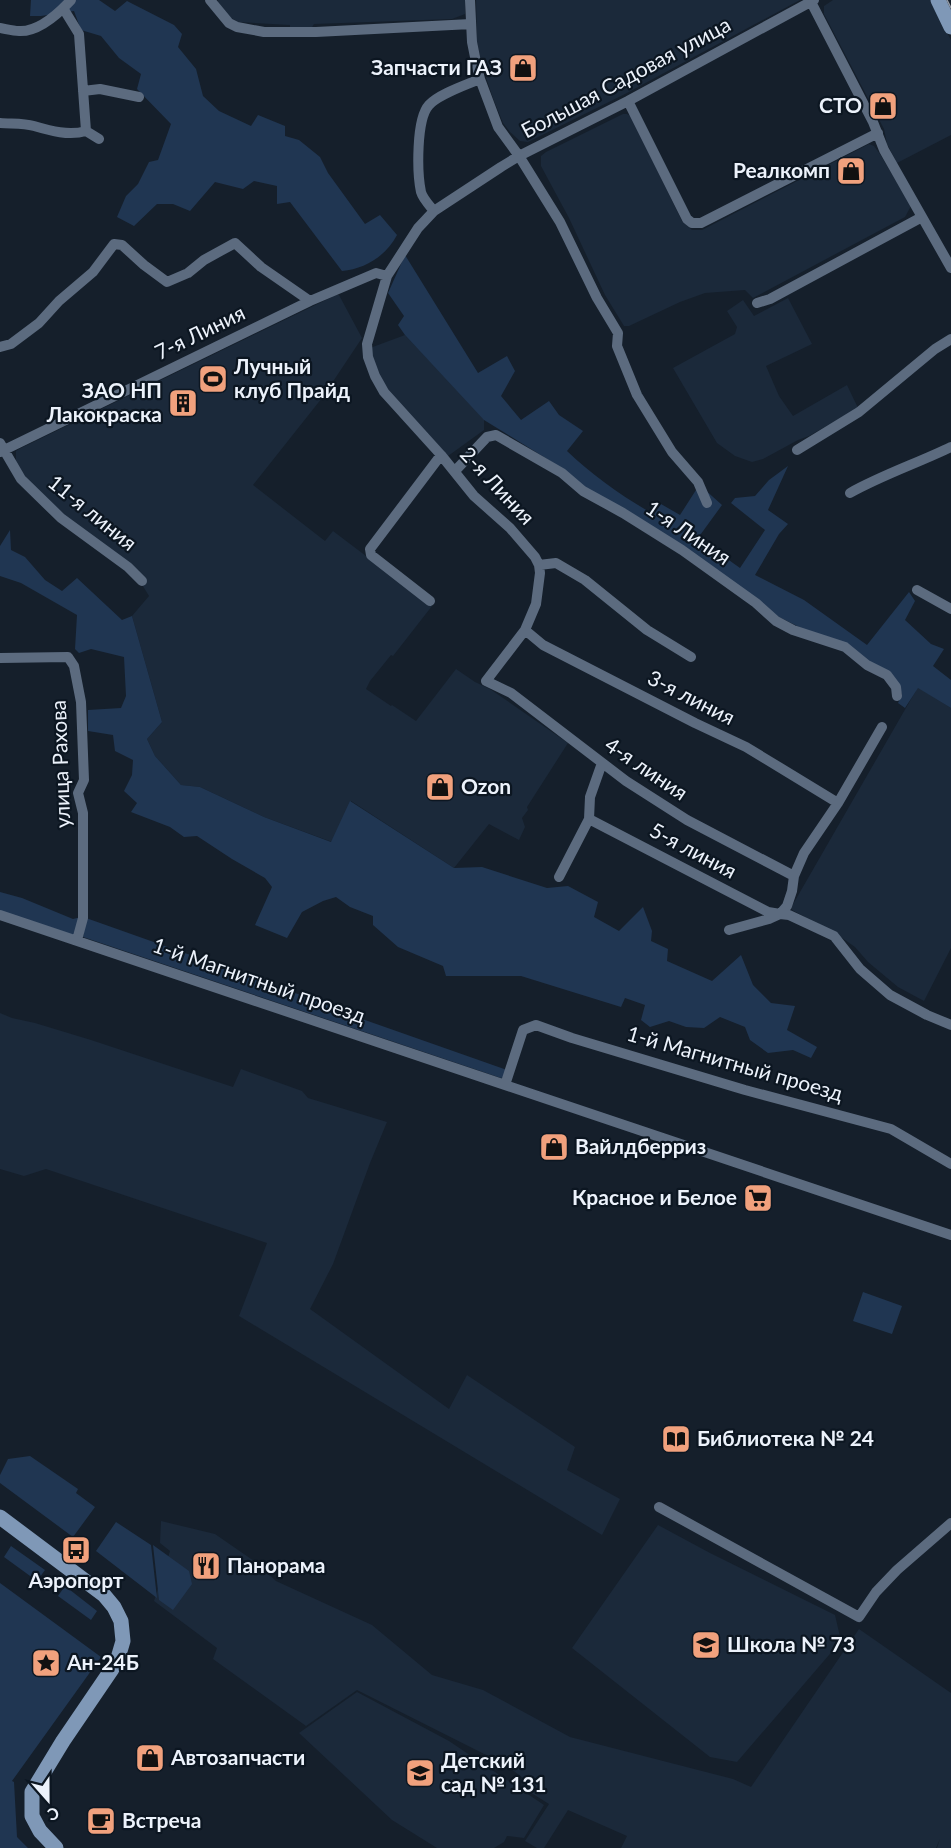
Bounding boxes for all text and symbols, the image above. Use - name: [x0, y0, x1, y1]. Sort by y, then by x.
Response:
- street label: Большая Садовая улица: [516, 11, 734, 143]
- shop icon: Запчасти ГАЗ: [507, 52, 539, 84]
- place label: Запчасти ГАЗ: [371, 54, 502, 79]
- shop icon: СТО: [867, 90, 899, 122]
- place label: СТО: [819, 92, 862, 117]
- shop icon: Реалкомп: [835, 155, 867, 187]
- place label: Реалкомп: [733, 157, 830, 182]
- street label: 7-я Линия: [150, 299, 248, 364]
- place label: Лучный клуб Прайд: [233, 353, 350, 402]
- sports icon: Лучный клуб Прайд: [197, 363, 229, 395]
- place label: ЗАО НП Лакокраска: [46, 377, 162, 426]
- building icon: ЗАО НП Лакокраска: [167, 387, 199, 419]
- street label: 2-я Линия: [456, 441, 540, 529]
- street label: 11-я линия: [44, 469, 142, 555]
- street label: 1-я Линия: [642, 494, 736, 569]
- street label: 3-я линия: [644, 664, 739, 729]
- street label: улица Рахова: [45, 700, 74, 829]
- street label: 4-я линия: [601, 731, 693, 804]
- shop icon: Ozon: [424, 771, 456, 803]
- place label: Ozon: [461, 773, 511, 798]
- street label: 5-я линия: [646, 816, 741, 883]
- street label: 1-й Магнитный проезд: [150, 931, 369, 1028]
- street label: 1-й Магнитный проезд: [624, 1020, 846, 1105]
- shop icon: Вайлдберриз: [538, 1131, 570, 1163]
- place label: Вайлдберриз: [575, 1133, 706, 1158]
- supermarket icon: Красное и Белое: [742, 1182, 774, 1214]
- place label: Красное и Белое: [572, 1184, 737, 1209]
- library icon: Библиотека № 24: [660, 1423, 692, 1455]
- place label: Библиотека № 24: [697, 1425, 874, 1450]
- bus stop icon: Аэропорт: [60, 1534, 92, 1566]
- restaurant icon: Панорама: [190, 1550, 222, 1582]
- place label: Панорама: [227, 1552, 325, 1577]
- place label: Аэропорт: [27, 1567, 124, 1592]
- school or university icon: Школа № 73: [690, 1629, 722, 1661]
- place label: Школа № 73: [727, 1631, 855, 1656]
- place icon: Ан-24Б: [30, 1647, 62, 1679]
- place label: Ан-24Б: [66, 1649, 139, 1674]
- shop icon: Автозапчасти: [134, 1742, 166, 1774]
- place label: Автозапчасти: [170, 1744, 305, 1769]
- place label: Детский сад № 131: [441, 1747, 547, 1796]
- school or university icon: Детский сад № 131: [404, 1757, 436, 1789]
- north arrow: [18, 1770, 78, 1830]
- text: С: [45, 1804, 62, 1825]
- cafe icon: Встреча: [85, 1805, 117, 1837]
- place label: Встреча: [122, 1807, 201, 1832]

